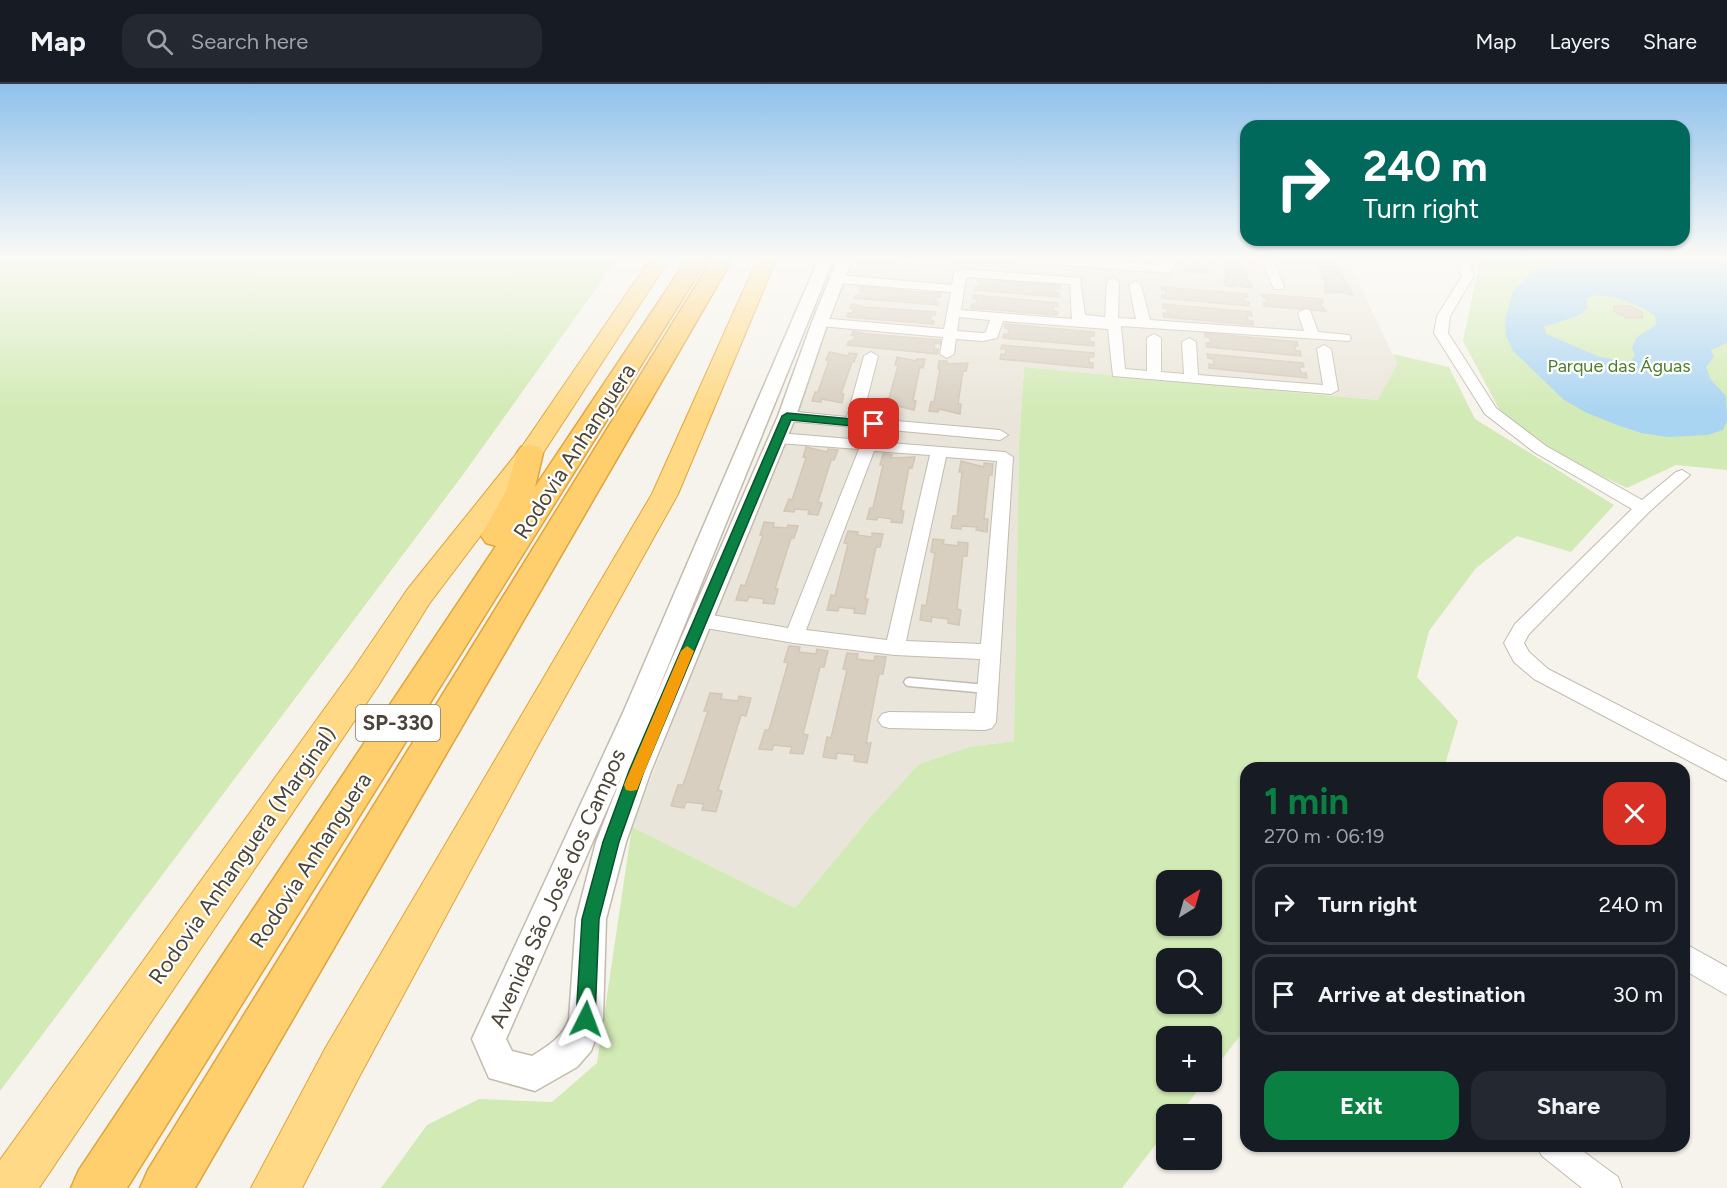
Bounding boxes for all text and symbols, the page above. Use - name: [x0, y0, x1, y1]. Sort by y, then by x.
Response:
- search box: [122, 14, 542, 68]
- text: Map: [30, 24, 86, 58]
- icon: search: [143, 25, 176, 58]
- text: Search here: [191, 28, 308, 55]
- text: Map: [1476, 29, 1516, 54]
- text: Layers: [1549, 29, 1610, 54]
- text: Share: [1643, 29, 1697, 54]
- text: 240 m: [1363, 141, 1488, 192]
- icon: right: [1264, 144, 1342, 222]
- text: Turn right: [1363, 192, 1479, 225]
- park label: Parque das Águas: [1547, 355, 1691, 377]
- street label: Rodovia Anhanguera: [508, 358, 641, 544]
- pin: [848, 398, 899, 449]
- icon: arrive: [857, 407, 890, 440]
- road number: SP-330: [356, 705, 440, 741]
- street label: Rodovia Anhanguera (Marginal): [143, 721, 341, 989]
- street label: Avenida São José dos Campos: [484, 744, 631, 1032]
- street label: Rodovia Anhanguera: [243, 767, 377, 953]
- text: 1 min: [1264, 780, 1349, 823]
- button: close: [1603, 782, 1666, 845]
- text: 270 m · 06:19: [1264, 824, 1384, 848]
- north arrow: [1156, 870, 1222, 936]
- map controls: [1156, 870, 1222, 1170]
- icon: right: [1267, 888, 1300, 921]
- text: Turn right: [1318, 891, 1417, 918]
- text: 240 m: [1599, 891, 1663, 918]
- button: search: [1156, 948, 1222, 1014]
- icon: arrive: [1267, 978, 1300, 1011]
- text: Arrive at destination: [1318, 981, 1526, 1008]
- text: 30 m: [1613, 981, 1663, 1008]
- position arrow: [554, 987, 618, 1051]
- button: +: [1156, 1026, 1222, 1092]
- button: Exit: [1264, 1071, 1459, 1140]
- button: Share: [1471, 1071, 1666, 1140]
- button: −: [1156, 1104, 1222, 1170]

